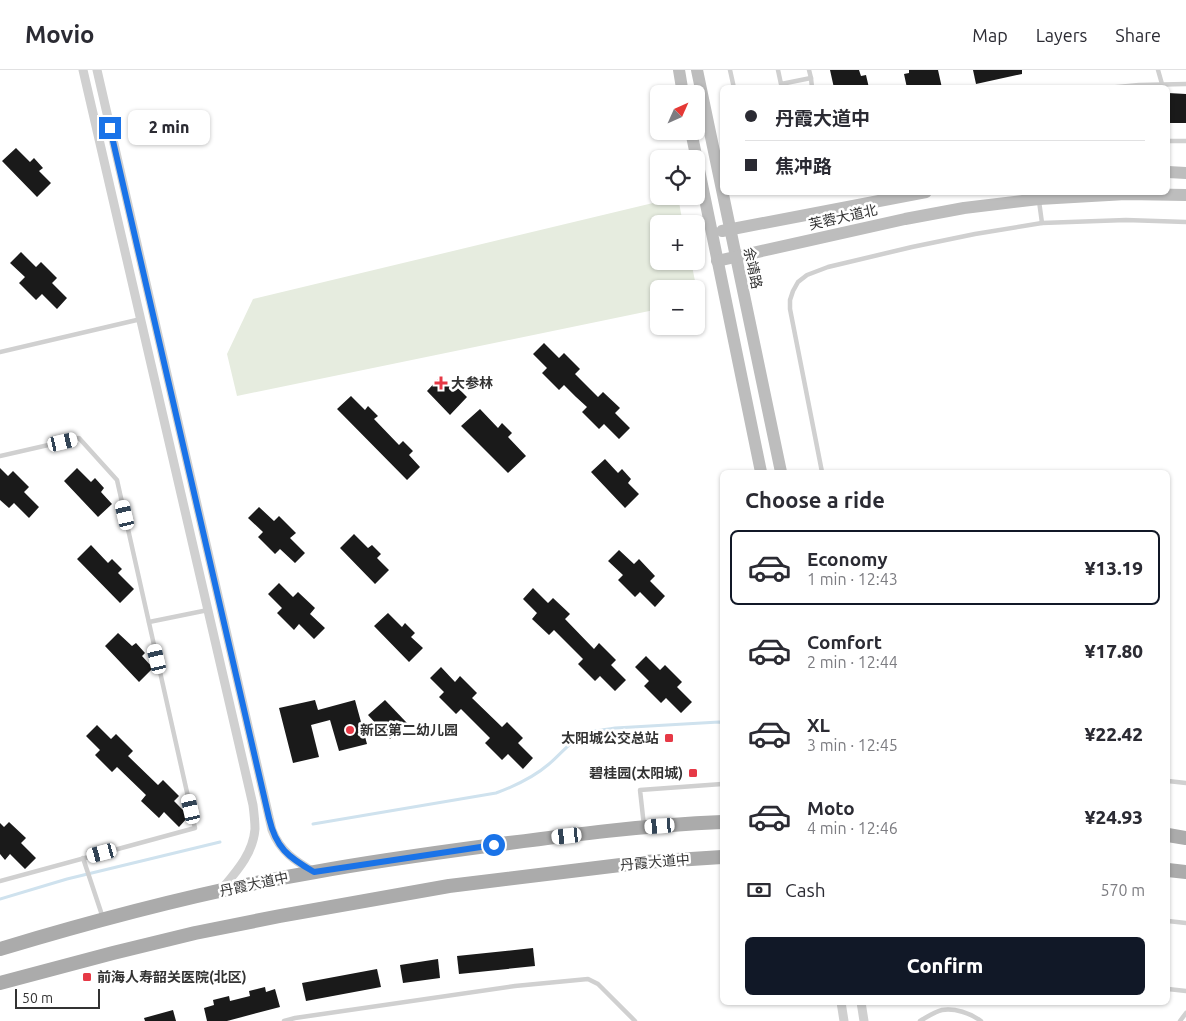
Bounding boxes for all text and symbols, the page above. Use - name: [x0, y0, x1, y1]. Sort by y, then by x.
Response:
- text: Movio: [25, 21, 95, 48]
- text: Map: [972, 25, 1008, 45]
- text: Layers: [1036, 25, 1087, 45]
- text: Share: [1115, 25, 1161, 45]
- north arrow: [650, 85, 705, 140]
- map controls: [650, 85, 705, 335]
- text: 丹霞大道中: [775, 107, 870, 129]
- callout: 2 min: [128, 110, 210, 146]
- route end: [99, 117, 121, 139]
- text: 2 min: [149, 118, 189, 136]
- button: locate: [650, 150, 705, 205]
- text: 焦冲路: [775, 155, 832, 177]
- street label: 芙蓉大道北: [807, 201, 879, 233]
- button: +: [650, 215, 705, 270]
- street label: 余靖路: [741, 246, 765, 290]
- button: −: [650, 280, 705, 335]
- place label: 大参林: [451, 375, 493, 391]
- marker: 大参林: [435, 377, 447, 389]
- car: [46, 431, 79, 453]
- text: Choose a ride: [745, 487, 885, 512]
- car: [114, 499, 135, 531]
- icon: car: [747, 545, 792, 590]
- text: Economy: [807, 548, 888, 570]
- text: ¥13.19: [1085, 557, 1143, 579]
- text: 1 min · 12:43: [807, 570, 898, 588]
- icon: car: [747, 628, 792, 673]
- text: Comfort: [807, 631, 882, 653]
- text: ¥17.80: [1085, 640, 1143, 662]
- car: [146, 643, 167, 675]
- text: 2 min · 12:44: [807, 653, 898, 671]
- icon: car: [747, 711, 792, 756]
- text: XL: [807, 714, 830, 736]
- place label: 新区第二幼儿园: [360, 722, 458, 738]
- text: ¥22.42: [1085, 723, 1143, 745]
- marker: 新区第二幼儿园: [344, 724, 356, 736]
- place label: 太阳城公交总站: [561, 730, 659, 746]
- marker: 太阳城公交总站: [663, 732, 675, 744]
- text: 3 min · 12:45: [807, 736, 898, 754]
- place label: 碧桂园(太阳城): [589, 765, 683, 781]
- marker: 碧桂园(太阳城): [687, 767, 699, 779]
- car: [180, 793, 201, 825]
- icon: car: [747, 794, 792, 839]
- text: Moto: [807, 797, 855, 819]
- text: ¥24.93: [1085, 806, 1143, 828]
- car: [644, 817, 675, 835]
- text: 4 min · 12:46: [807, 819, 898, 837]
- car: [551, 827, 582, 845]
- route start: [483, 834, 505, 856]
- car: [85, 842, 118, 864]
- street label: 丹霞大道中: [619, 851, 691, 873]
- street label: 丹霞大道中: [218, 869, 290, 899]
- icon: cash: [745, 876, 773, 904]
- text: Cash: [785, 879, 826, 901]
- text: 570 m: [1100, 881, 1145, 899]
- button: Confirm: [745, 937, 1145, 995]
- place label: 前海人寿韶关医院(北区): [97, 969, 247, 985]
- marker: 前海人寿韶关医院(北区): [81, 971, 93, 983]
- scale bar: [15, 986, 100, 1009]
- text: 50 m: [22, 990, 53, 1006]

